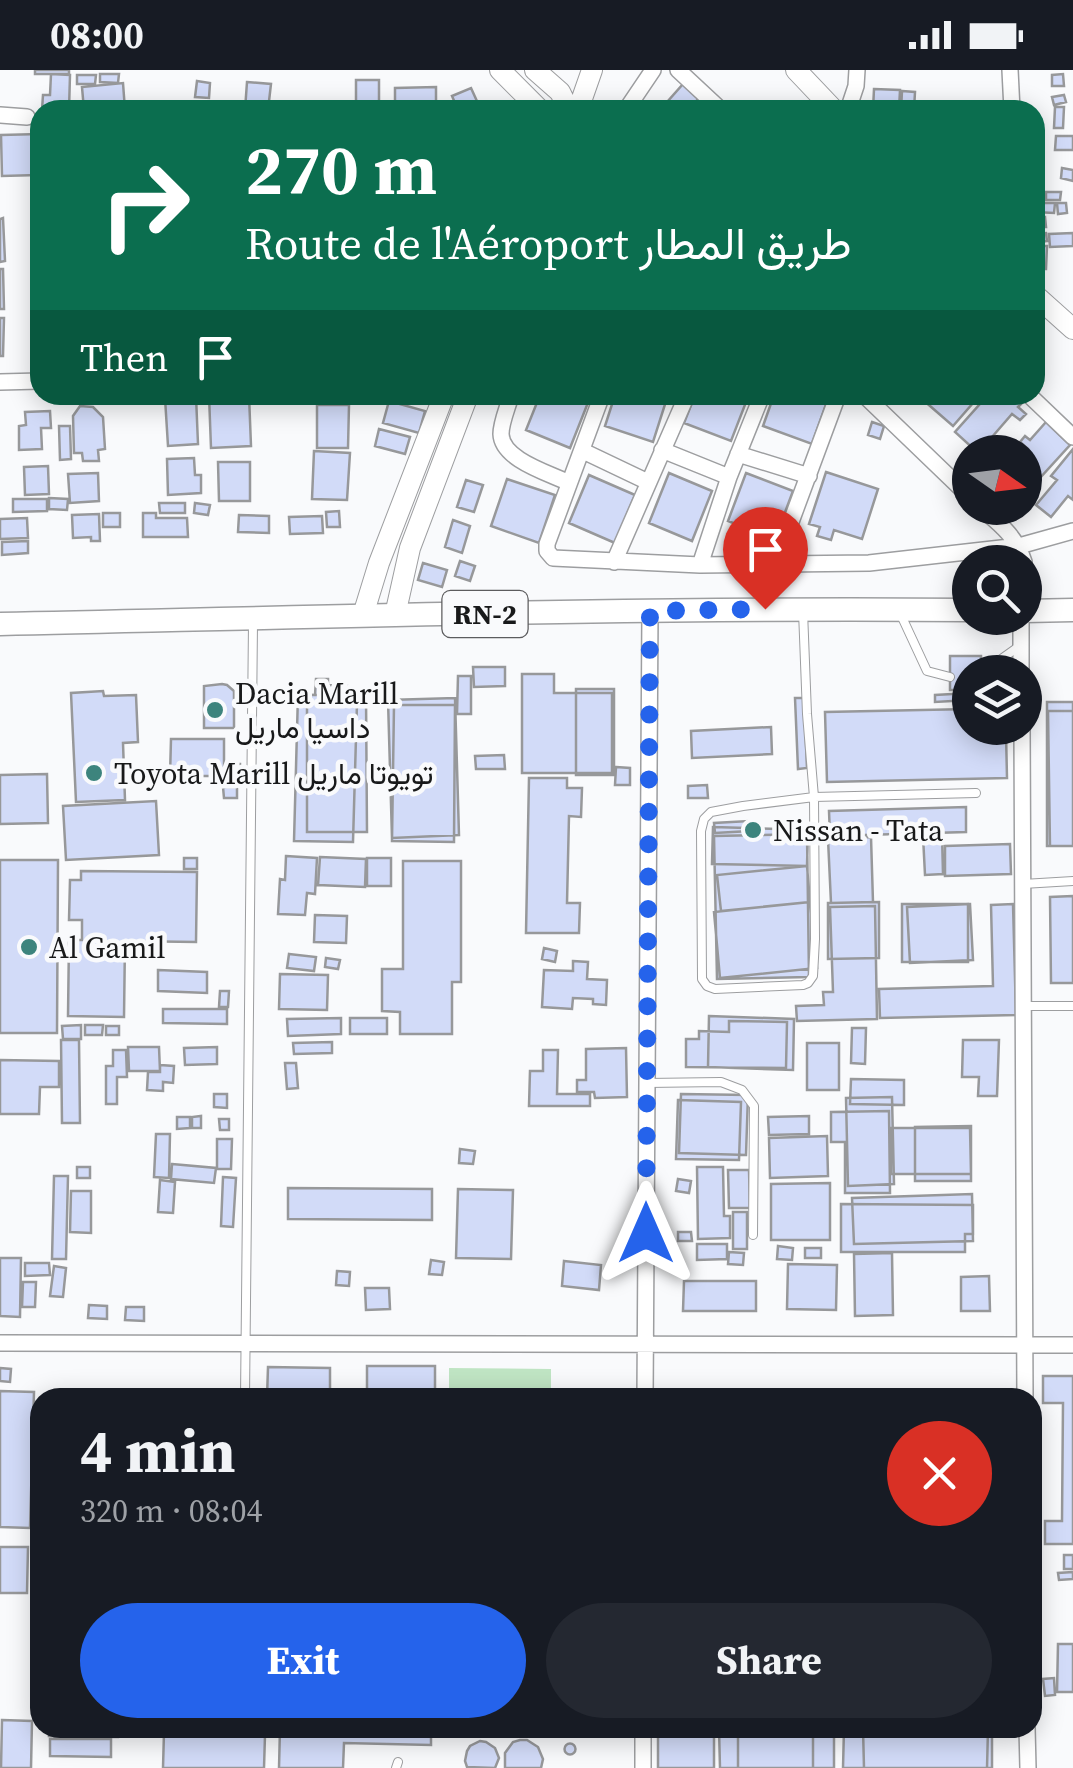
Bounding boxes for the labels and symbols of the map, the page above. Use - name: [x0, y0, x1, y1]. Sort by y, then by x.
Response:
- north arrow: [952, 435, 1042, 525]
- pin: [723, 507, 808, 610]
- road number: RN-2: [442, 591, 528, 637]
- place label: Dacia Marill داسيا ماريل: [235, 673, 399, 748]
- marker: Dacia Marill داسيا ماريل: [204, 699, 226, 721]
- place label: Toyota Marill تويوتا ماريل: [114, 753, 433, 794]
- marker: Toyota Marill تويوتا ماريل: [83, 762, 105, 784]
- place label: Nissan - Tata: [773, 810, 944, 851]
- marker: Nissan - Tata: [742, 819, 764, 841]
- place label: Al Gamil: [49, 927, 165, 968]
- marker: Al Gamil: [18, 936, 40, 958]
- position arrow: [594, 1181, 698, 1285]

